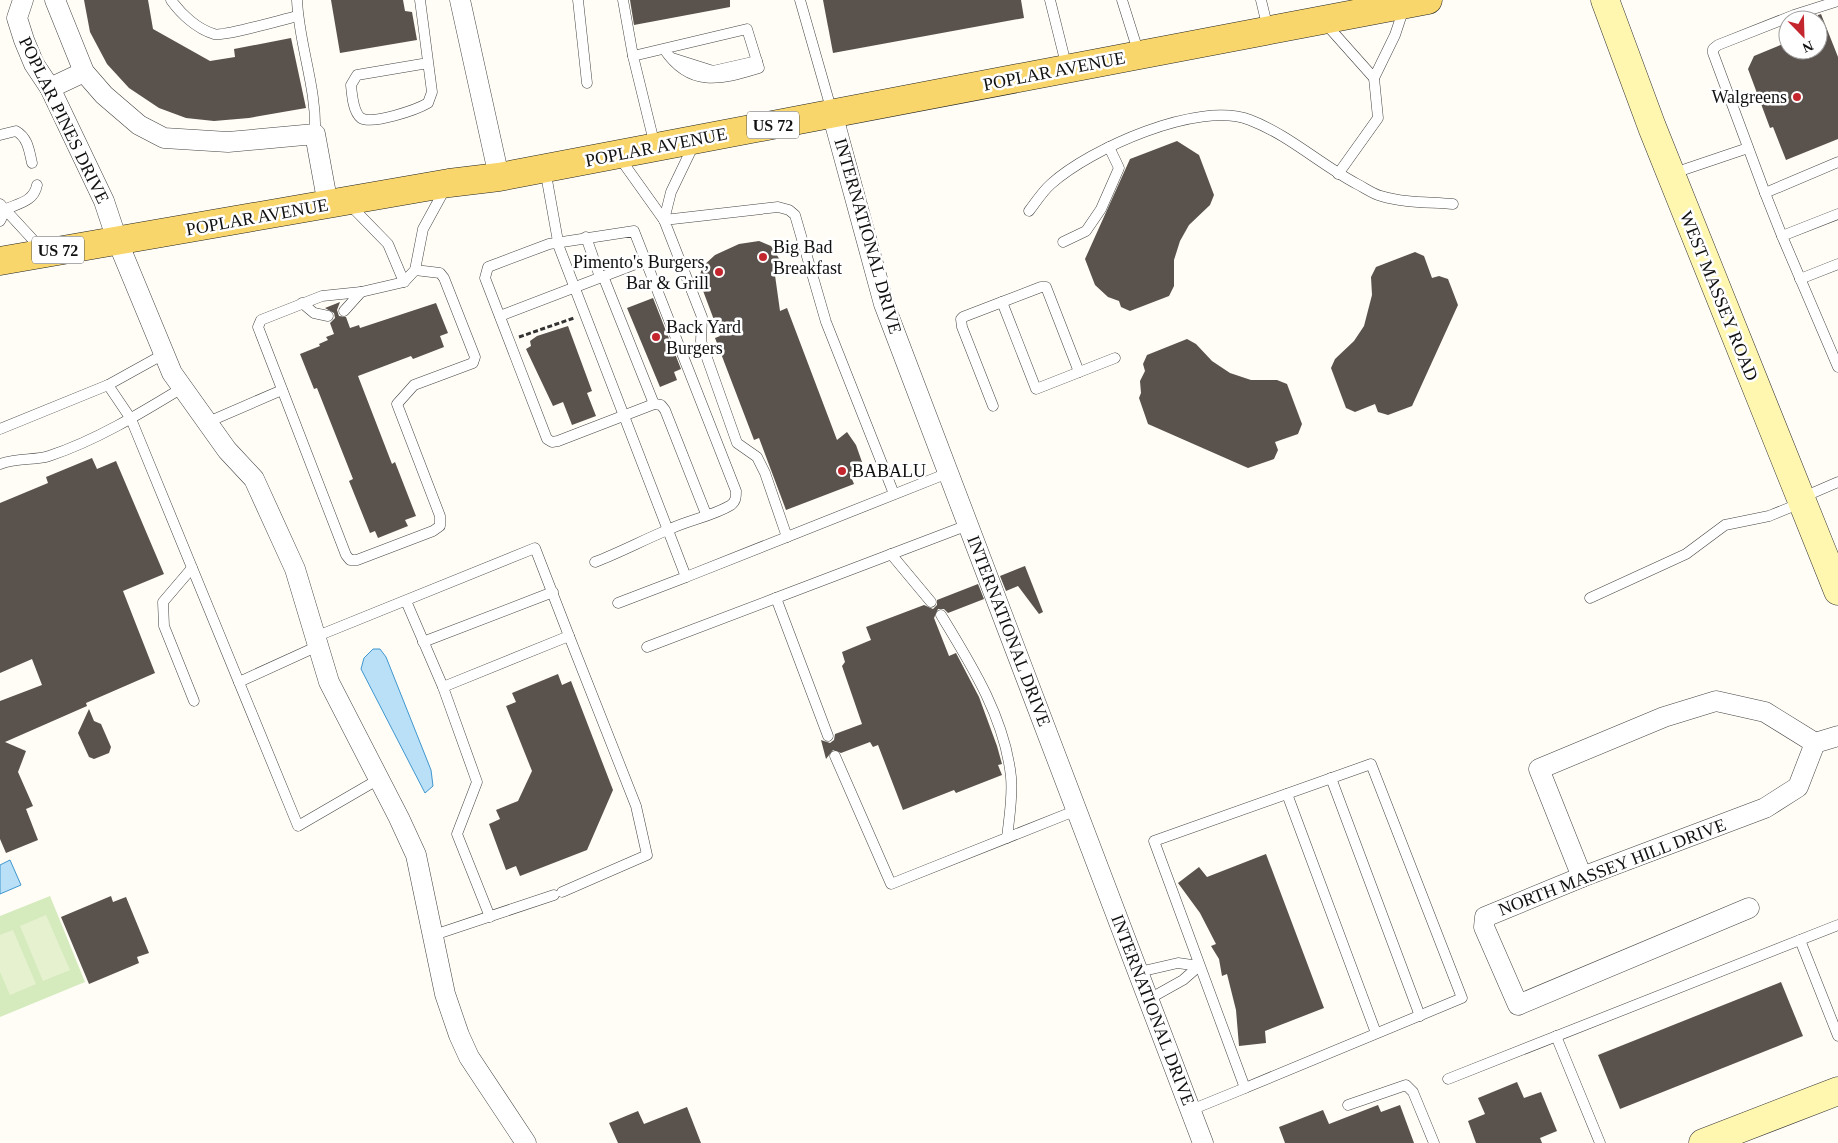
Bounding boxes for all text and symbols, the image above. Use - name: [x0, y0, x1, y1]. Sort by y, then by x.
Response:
- north arrow: [1778, 10, 1828, 60]
- street label: POPLAR PINES DRIVE: [15, 33, 113, 207]
- text: N: [1800, 38, 1815, 55]
- street label: POPLAR AVENUE: [981, 47, 1127, 95]
- place label: Walgreens: [1711, 87, 1787, 107]
- marker: Walgreens: [1791, 91, 1803, 103]
- road number: US 72: [747, 112, 799, 138]
- street label: POPLAR AVENUE: [583, 123, 729, 171]
- street label: INTERNATIONAL DRIVE: [830, 136, 906, 336]
- street label: POPLAR AVENUE: [184, 195, 330, 239]
- street label: WEST MASSEY ROAD: [1676, 208, 1762, 384]
- road number: US 72: [32, 236, 84, 264]
- place label: Big Bad Breakfast: [773, 237, 842, 278]
- marker: Big Bad Breakfast: [757, 251, 769, 263]
- place label: Pimento's Burgers, Bar & Grill: [573, 252, 709, 293]
- marker: Pimento's Burgers, Bar & Grill: [713, 266, 725, 278]
- place label: Back Yard Burgers: [666, 317, 741, 358]
- marker: Back Yard Burgers: [650, 331, 662, 343]
- place label: BABALU: [852, 461, 926, 481]
- marker: BABALU: [836, 465, 848, 477]
- street label: INTERNATIONAL DRIVE: [963, 533, 1055, 729]
- street label: NORTH MASSEY HILL DRIVE: [1495, 814, 1729, 920]
- street label: INTERNATIONAL DRIVE: [1107, 912, 1199, 1108]

